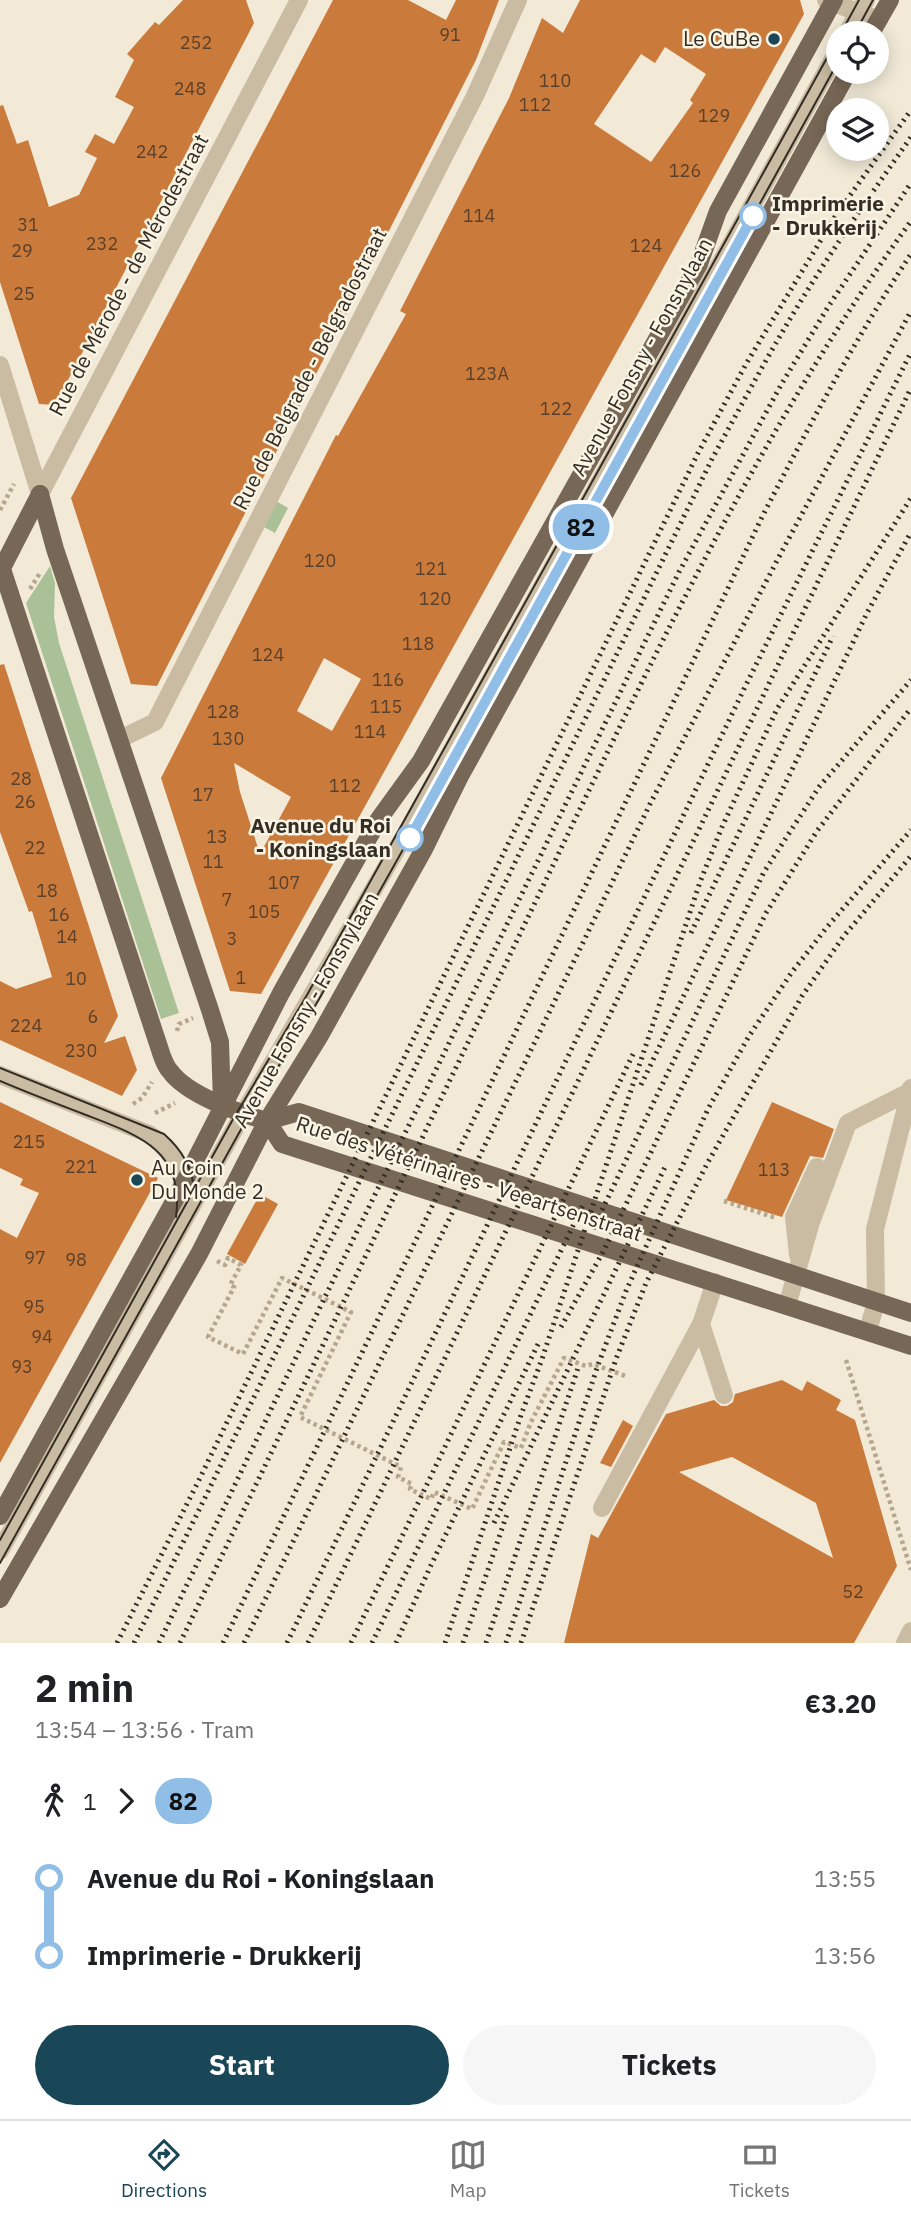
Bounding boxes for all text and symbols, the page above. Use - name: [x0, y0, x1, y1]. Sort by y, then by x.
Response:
- map controls: [826, 21, 889, 161]
- button: locate: [826, 21, 889, 84]
- house number: 91: [439, 23, 461, 46]
- place label: Le CuBe: [683, 24, 760, 52]
- house number: 252: [180, 31, 212, 54]
- marker: Le CuBe: [766, 31, 782, 47]
- house number: 110: [539, 69, 571, 92]
- house number: 248: [174, 77, 206, 100]
- house number: 112: [519, 93, 551, 116]
- button: layers: [826, 98, 889, 161]
- house number: 129: [698, 104, 730, 127]
- street label: Rue de Mérode - de Mérodestraat: [42, 129, 215, 420]
- house number: 242: [136, 140, 168, 163]
- house number: 126: [669, 159, 701, 182]
- place label: Imprimerie - Drukkerij: [772, 189, 884, 241]
- marker: Imprimerie - Drukkerij: [740, 203, 766, 229]
- house number: 114: [463, 204, 495, 227]
- house number: 31: [17, 213, 39, 236]
- street label: Rue de Belgrade - Belgradostraat: [226, 223, 393, 514]
- house number: 232: [86, 232, 118, 255]
- street label: Avenue Fonsny - Fonsnylaan: [564, 232, 718, 481]
- house number: 124: [630, 234, 662, 257]
- house number: 29: [11, 239, 33, 262]
- house number: 25: [13, 282, 35, 305]
- house number: 123A: [465, 362, 509, 385]
- house number: 122: [540, 397, 572, 420]
- line badge: 82: [550, 504, 612, 550]
- text: 82: [567, 511, 595, 543]
- house number: 120: [304, 549, 336, 572]
- house number: 121: [415, 557, 447, 580]
- house number: 120: [419, 587, 451, 610]
- house number: 118: [402, 632, 434, 655]
- house number: 124: [252, 643, 284, 666]
- house number: 116: [372, 668, 404, 691]
- house number: 115: [370, 695, 402, 718]
- house number: 128: [207, 700, 239, 723]
- house number: 114: [354, 720, 386, 743]
- house number: 130: [212, 727, 244, 750]
- house number: 28: [10, 767, 32, 790]
- house number: 112: [329, 774, 361, 797]
- house number: 17: [192, 783, 214, 806]
- house number: 26: [14, 790, 36, 813]
- place label: Avenue du Roi - Koningslaan: [251, 811, 391, 863]
- house number: 13: [206, 825, 228, 848]
- marker: Avenue du Roi - Koningslaan: [397, 825, 423, 851]
- house number: 22: [24, 836, 46, 859]
- house number: 11: [202, 850, 224, 873]
- house number: 107: [268, 871, 300, 894]
- house number: 18: [36, 879, 58, 902]
- street label: Avenue Fonsny - Fonsnylaan: [226, 886, 384, 1133]
- house number: 7: [222, 888, 232, 911]
- house number: 105: [248, 900, 280, 923]
- house number: 16: [48, 903, 70, 926]
- house number: 14: [56, 925, 78, 948]
- house number: 3: [227, 927, 237, 950]
- house number: 1: [236, 966, 246, 989]
- house number: 10: [65, 967, 87, 990]
- house number: 6: [88, 1005, 98, 1028]
- house number: 224: [10, 1014, 42, 1037]
- house number: 230: [65, 1039, 97, 1062]
- street label: Rue des Vétérinaires - Veeartsenstraat: [293, 1109, 646, 1247]
- house number: 215: [13, 1130, 45, 1153]
- place label: Au Coin Du Monde 2: [151, 1153, 264, 1205]
- house number: 221: [65, 1155, 97, 1178]
- house number: 113: [758, 1158, 790, 1181]
- marker: Au Coin Du Monde 2: [129, 1172, 145, 1188]
- house number: 97: [24, 1246, 46, 1269]
- house number: 98: [65, 1248, 87, 1271]
- house number: 95: [23, 1295, 45, 1318]
- house number: 94: [31, 1325, 53, 1348]
- house number: 93: [11, 1355, 33, 1378]
- house number: 52: [842, 1580, 864, 1603]
- text: 2 min: [35, 1663, 134, 1712]
- text: €3.20: [805, 1686, 876, 1720]
- text: 13:54 – 13:56 · Tram: [35, 1714, 254, 1744]
- icon: walk: [35, 1782, 73, 1820]
- icon: forward: [107, 1782, 145, 1820]
- text: 82: [169, 1785, 198, 1817]
- text: 1: [83, 1786, 97, 1816]
- text: Avenue du Roi - Koningslaan: [87, 1861, 435, 1895]
- text: 13:55: [814, 1863, 876, 1893]
- text: Imprimerie - Drukkerij: [87, 1938, 362, 1972]
- text: 13:56: [814, 1940, 876, 1970]
- button: Start: [35, 2025, 449, 2105]
- button: Tickets: [463, 2025, 876, 2105]
- tab: Directions: [121, 2136, 207, 2202]
- tab: Map: [449, 2136, 487, 2202]
- tab: Tickets: [729, 2136, 790, 2202]

